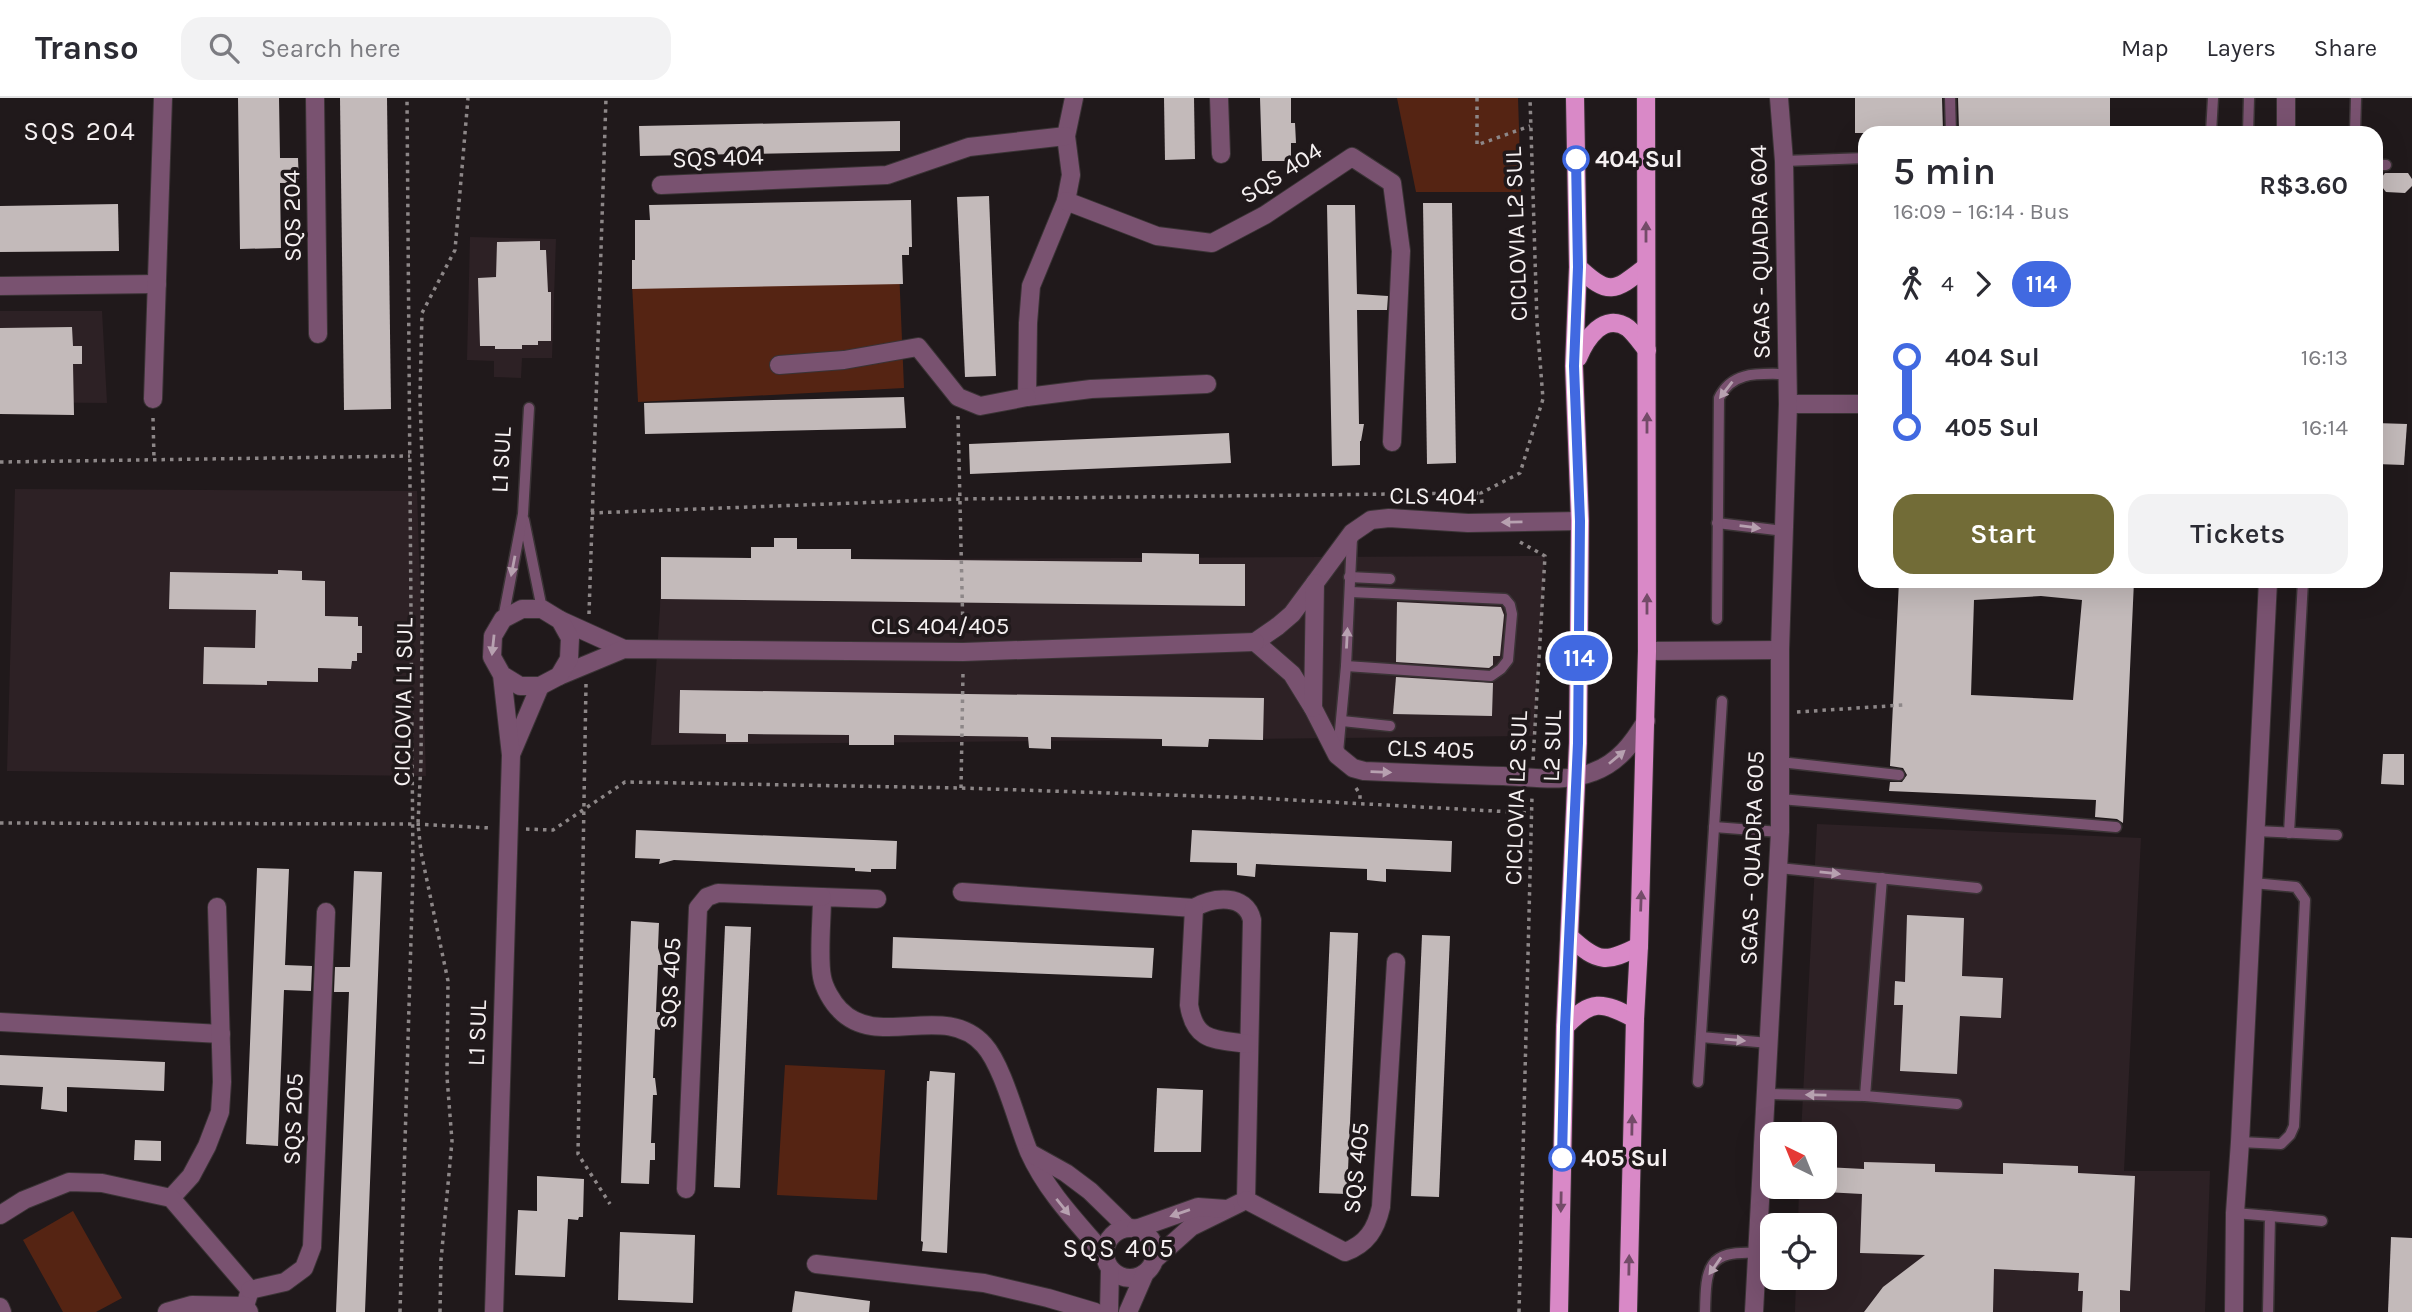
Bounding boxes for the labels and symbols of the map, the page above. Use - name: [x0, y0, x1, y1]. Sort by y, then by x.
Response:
- district label: SQS 204: [23, 116, 137, 147]
- street label: SQS 404: [1235, 136, 1327, 210]
- street label: SQS 404: [672, 142, 764, 174]
- street label: CICLOVIA L2 SUL: [1499, 145, 1533, 322]
- place label: 404 Sul: [1595, 145, 1682, 173]
- street label: SGAS - QUADRA 604: [1744, 145, 1776, 359]
- marker: 404 Sul: [1563, 146, 1589, 172]
- street label: SQS 204: [277, 170, 307, 262]
- one-way arrow: [1640, 221, 1652, 243]
- one-way arrow: [1718, 381, 1733, 399]
- one-way arrow: [1641, 411, 1653, 433]
- street label: L1 SUL: [485, 425, 517, 494]
- street label: CLS 404: [1389, 481, 1477, 511]
- one-way arrow: [1501, 516, 1523, 528]
- one-way arrow: [1739, 522, 1761, 533]
- one-way arrow: [508, 555, 519, 577]
- one-way arrow: [1641, 593, 1653, 615]
- street label: CLS 404/405: [871, 612, 1009, 640]
- street label: CICLOVIA L1 SUL: [388, 617, 418, 787]
- one-way arrow: [1342, 627, 1353, 649]
- one-way arrow: [488, 634, 499, 656]
- line badge: 114: [1539, 635, 1619, 681]
- street label: CICLOVIA L2 SUL: [1499, 709, 1533, 886]
- street label: L2 SUL: [1537, 709, 1567, 783]
- street label: CLS 405: [1387, 733, 1475, 765]
- one-way arrow: [1608, 749, 1626, 765]
- street label: SGAS - QUADRA 605: [1734, 750, 1770, 966]
- one-way arrow: [1370, 766, 1392, 777]
- one-way arrow: [1820, 867, 1842, 878]
- one-way arrow: [1635, 890, 1646, 912]
- street label: SQS 405: [654, 937, 686, 1029]
- street label: L1 SUL: [462, 999, 492, 1067]
- one-way arrow: [1725, 1035, 1747, 1046]
- street label: SQS 205: [277, 1073, 309, 1165]
- one-way arrow: [1804, 1089, 1826, 1101]
- one-way arrow: [1626, 1114, 1638, 1136]
- street label: SQS 405: [1337, 1121, 1375, 1215]
- north arrow: [1760, 1122, 1838, 1199]
- place label: 405 Sul: [1581, 1144, 1668, 1172]
- marker: 405 Sul: [1549, 1145, 1575, 1171]
- one-way arrow: [1555, 1192, 1567, 1214]
- one-way arrow: [1056, 1197, 1071, 1215]
- one-way arrow: [1170, 1208, 1191, 1219]
- district label: SQS 405: [1062, 1233, 1176, 1264]
- one-way arrow: [1623, 1254, 1635, 1276]
- one-way arrow: [1708, 1256, 1721, 1276]

